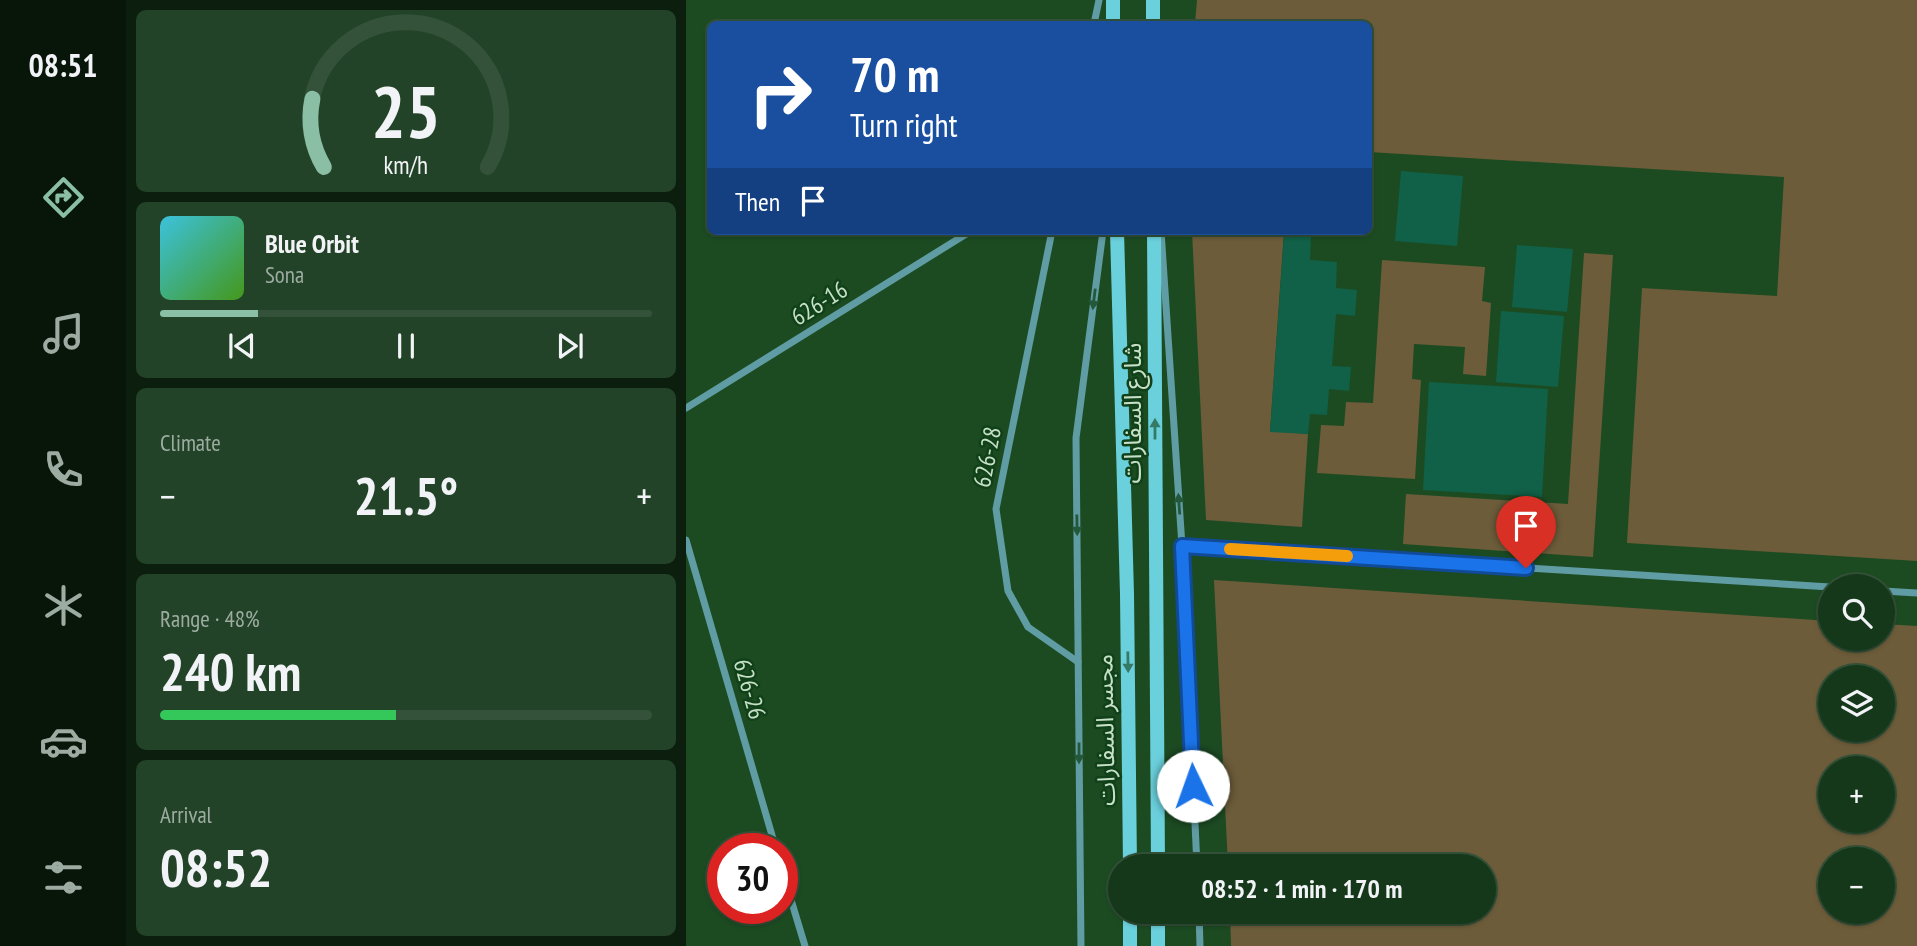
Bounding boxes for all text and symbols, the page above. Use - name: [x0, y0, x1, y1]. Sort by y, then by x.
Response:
- text: 70 m: [850, 42, 939, 106]
- text: 08:51: [28, 44, 98, 86]
- icon: right: [735, 49, 826, 140]
- text: 25: [371, 63, 441, 157]
- text: Turn right: [850, 104, 958, 146]
- text: km/h: [384, 149, 428, 181]
- icon: directions: [39, 173, 88, 222]
- icon: arrive: [794, 182, 832, 220]
- text: Then: [735, 185, 780, 218]
- text: Blue Orbit: [265, 227, 359, 260]
- text: Sona: [265, 260, 304, 289]
- street label: 626-16: [785, 274, 853, 332]
- one-way arrow: [1089, 288, 1100, 310]
- icon: music: [39, 309, 88, 358]
- icon: previous: [223, 327, 261, 365]
- icon: pause: [387, 327, 425, 365]
- icon: next: [551, 327, 589, 365]
- street label: شارع السفارات: [1117, 343, 1150, 483]
- one-way arrow: [1149, 417, 1161, 439]
- street label: 626-28: [966, 424, 1008, 490]
- text: Climate: [160, 428, 221, 457]
- icon: phone: [39, 445, 88, 494]
- text: 21.5°: [354, 462, 458, 529]
- text: −: [160, 471, 176, 520]
- text: +: [636, 471, 652, 520]
- one-way arrow: [1173, 493, 1184, 515]
- pin: [1496, 496, 1556, 568]
- icon: arrive: [1507, 507, 1545, 545]
- one-way arrow: [1071, 514, 1083, 536]
- map controls: [1818, 574, 1895, 924]
- button: search: [1818, 574, 1895, 651]
- icon: climate: [39, 581, 88, 630]
- text: Range · 48%: [160, 604, 260, 633]
- text: 240 km: [160, 638, 301, 705]
- one-way arrow: [1122, 651, 1133, 673]
- street label: مجسر السفارات: [1088, 654, 1122, 806]
- street label: 626-26: [727, 655, 773, 723]
- button: layers: [1818, 665, 1895, 742]
- icon: car: [39, 717, 88, 766]
- one-way arrow: [1073, 742, 1085, 764]
- position arrow: [1156, 749, 1230, 823]
- button: +: [1818, 756, 1895, 833]
- text: Arrival: [160, 800, 212, 829]
- speed limit sign: 30: [707, 833, 798, 924]
- text: 08:52: [160, 834, 272, 901]
- button: −: [1818, 847, 1895, 924]
- icon: filters: [39, 853, 88, 902]
- text: 08:52 · 1 min · 170 m: [1202, 872, 1402, 905]

